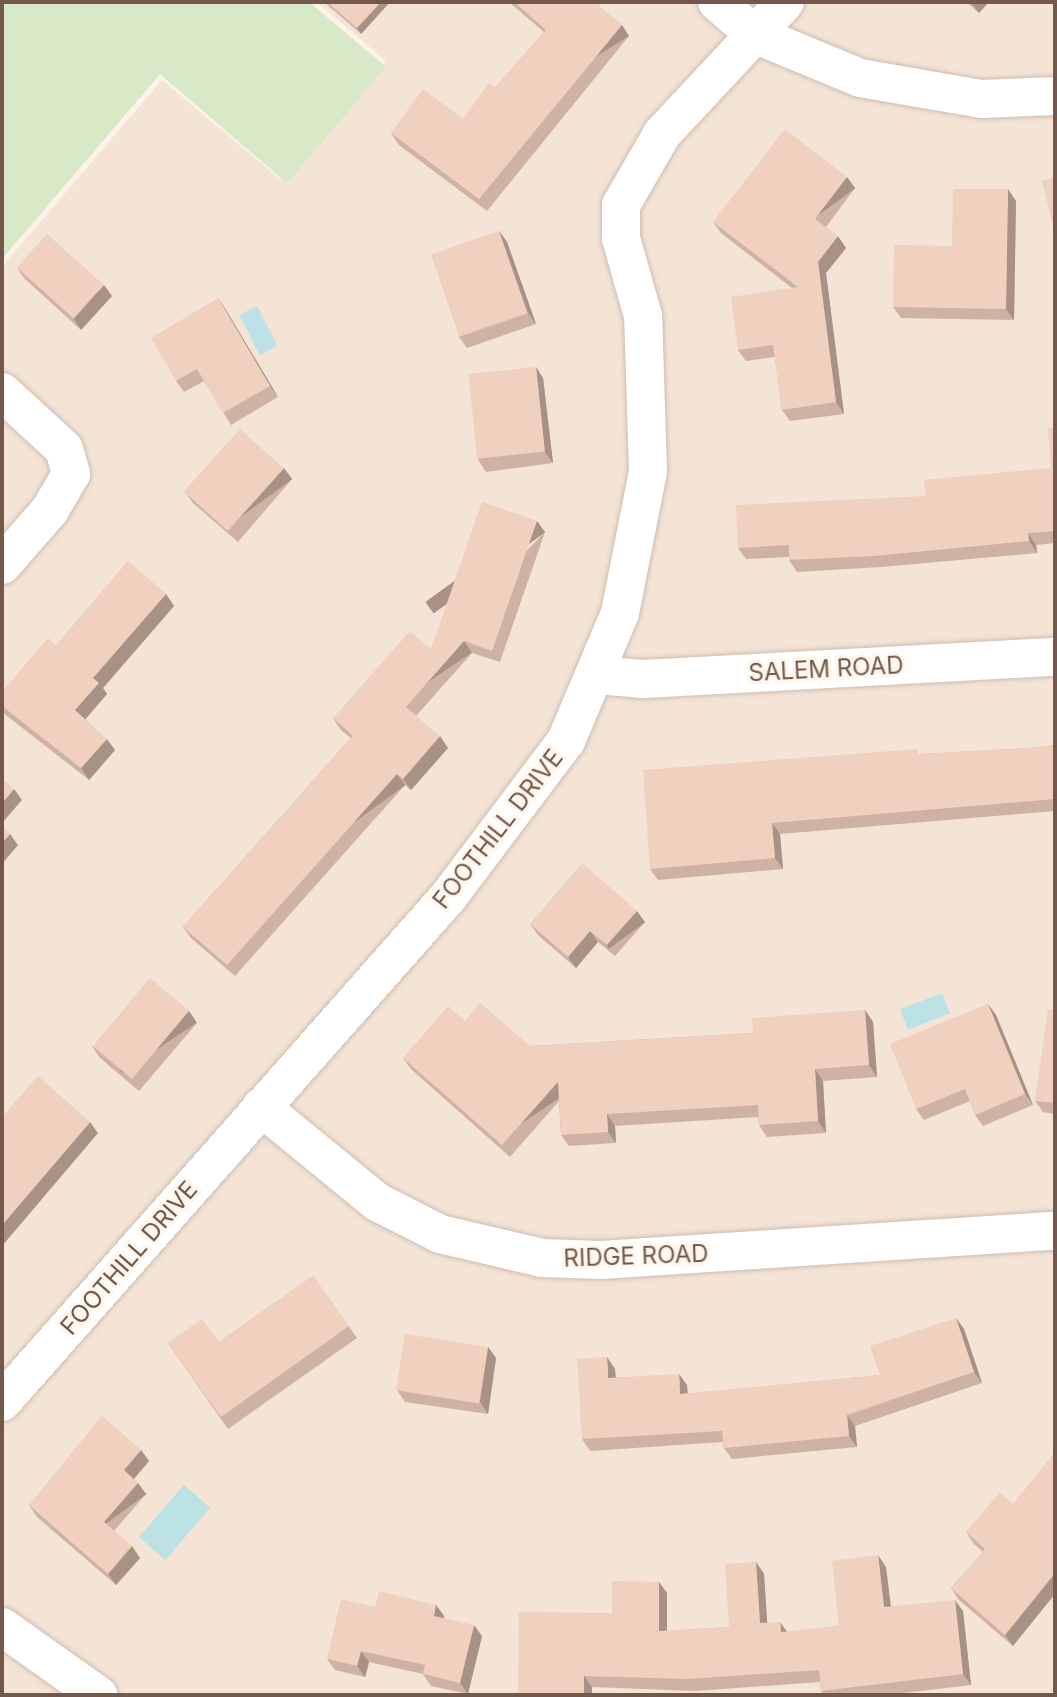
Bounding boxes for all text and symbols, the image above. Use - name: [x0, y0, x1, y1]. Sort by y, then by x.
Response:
- street label: SALEM ROAD: [748, 651, 904, 687]
- street label: FOOTHILL DRIVE: [427, 744, 569, 914]
- street label: FOOTHILL DRIVE: [54, 1175, 204, 1341]
- street label: RIDGE ROAD: [563, 1239, 709, 1273]

